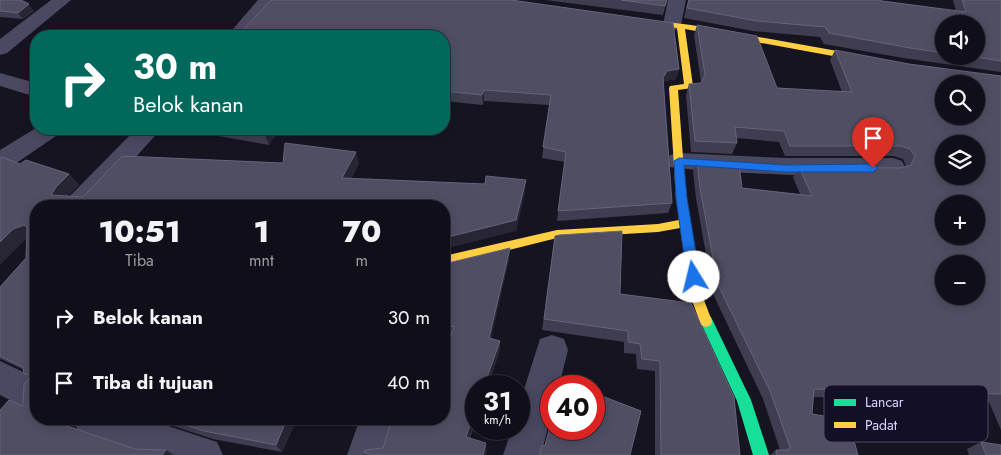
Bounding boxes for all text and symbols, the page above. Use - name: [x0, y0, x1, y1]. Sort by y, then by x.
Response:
- map controls: [935, 15, 985, 305]
- button: sound: [935, 15, 985, 65]
- text: 30 m: [133, 42, 217, 92]
- icon: right: [50, 50, 115, 115]
- button: search: [935, 75, 985, 125]
- text: Belok kanan: [133, 88, 244, 120]
- pin: [852, 117, 894, 168]
- icon: arrive: [859, 124, 887, 152]
- button: layers: [935, 135, 985, 185]
- button: +: [935, 195, 985, 245]
- text: 10:51: [99, 210, 181, 253]
- text: 1: [253, 210, 269, 253]
- text: 70: [342, 210, 381, 253]
- text: Tiba: [125, 249, 154, 272]
- text: mnt: [249, 249, 274, 272]
- text: m: [356, 249, 368, 272]
- position arrow: [667, 250, 719, 302]
- button: −: [935, 255, 985, 305]
- icon: right: [50, 304, 78, 332]
- text: Belok kanan: [93, 304, 203, 331]
- text: 30 m: [388, 304, 430, 331]
- icon: arrive: [50, 369, 78, 397]
- text: Tiba di tujuan: [93, 369, 213, 396]
- text: 40 m: [387, 369, 430, 396]
- speed limit sign: 40: [540, 375, 605, 440]
- text: 31: [483, 383, 512, 419]
- legend: [824, 385, 988, 442]
- text: Lancar: [865, 392, 904, 412]
- text: km/h: [484, 411, 511, 429]
- text: Padat: [865, 415, 898, 435]

